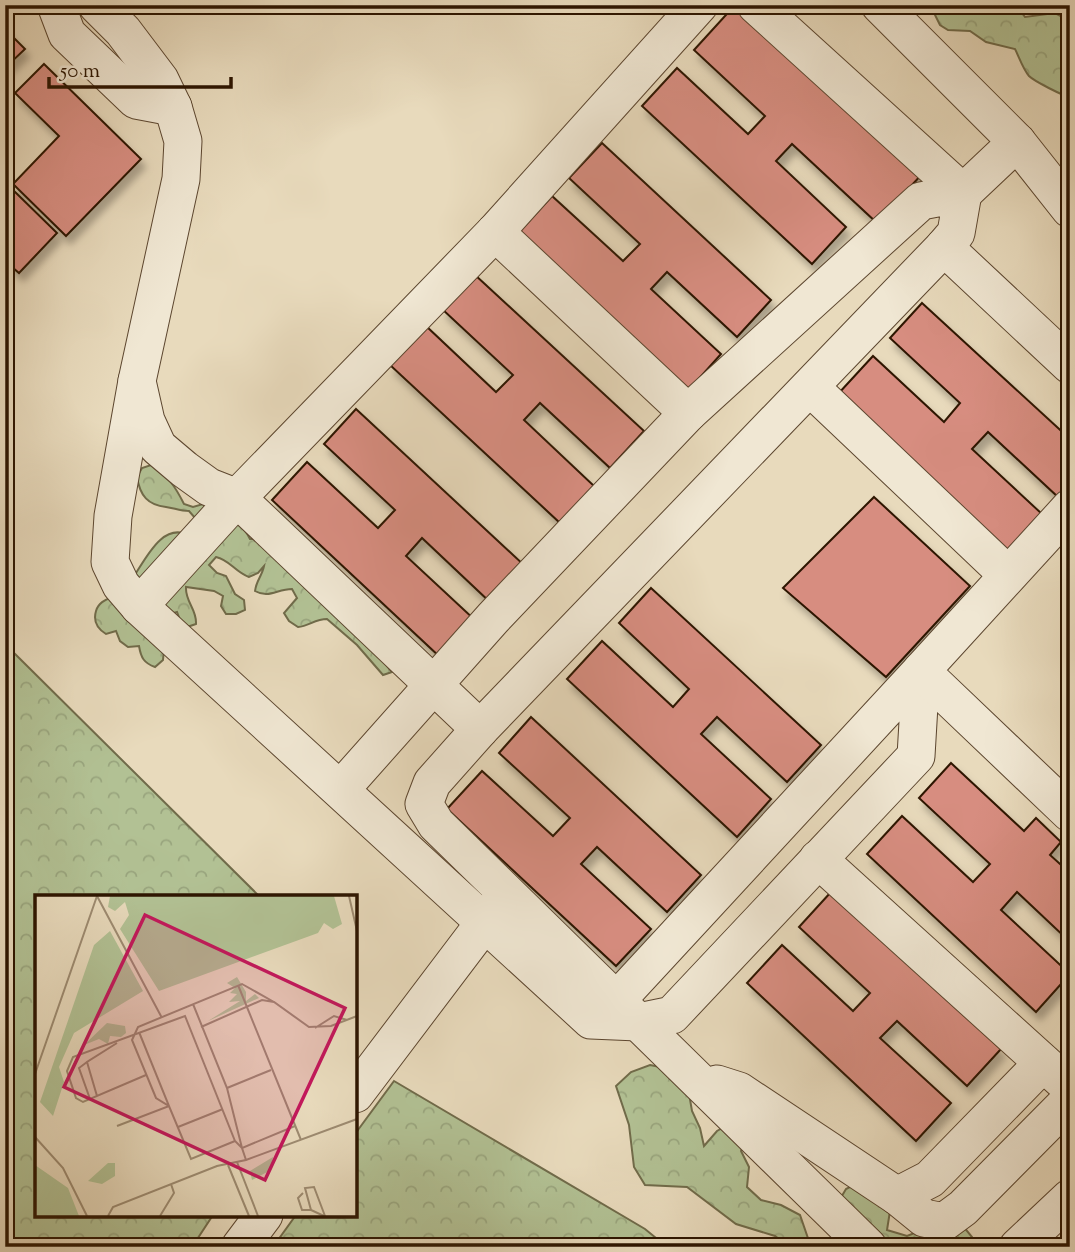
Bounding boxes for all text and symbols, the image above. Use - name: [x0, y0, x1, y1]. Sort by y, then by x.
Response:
- scale bar: [49, 46, 231, 90]
- text: 50 m: [59, 57, 100, 87]
- inset map: [35, 895, 357, 1217]

